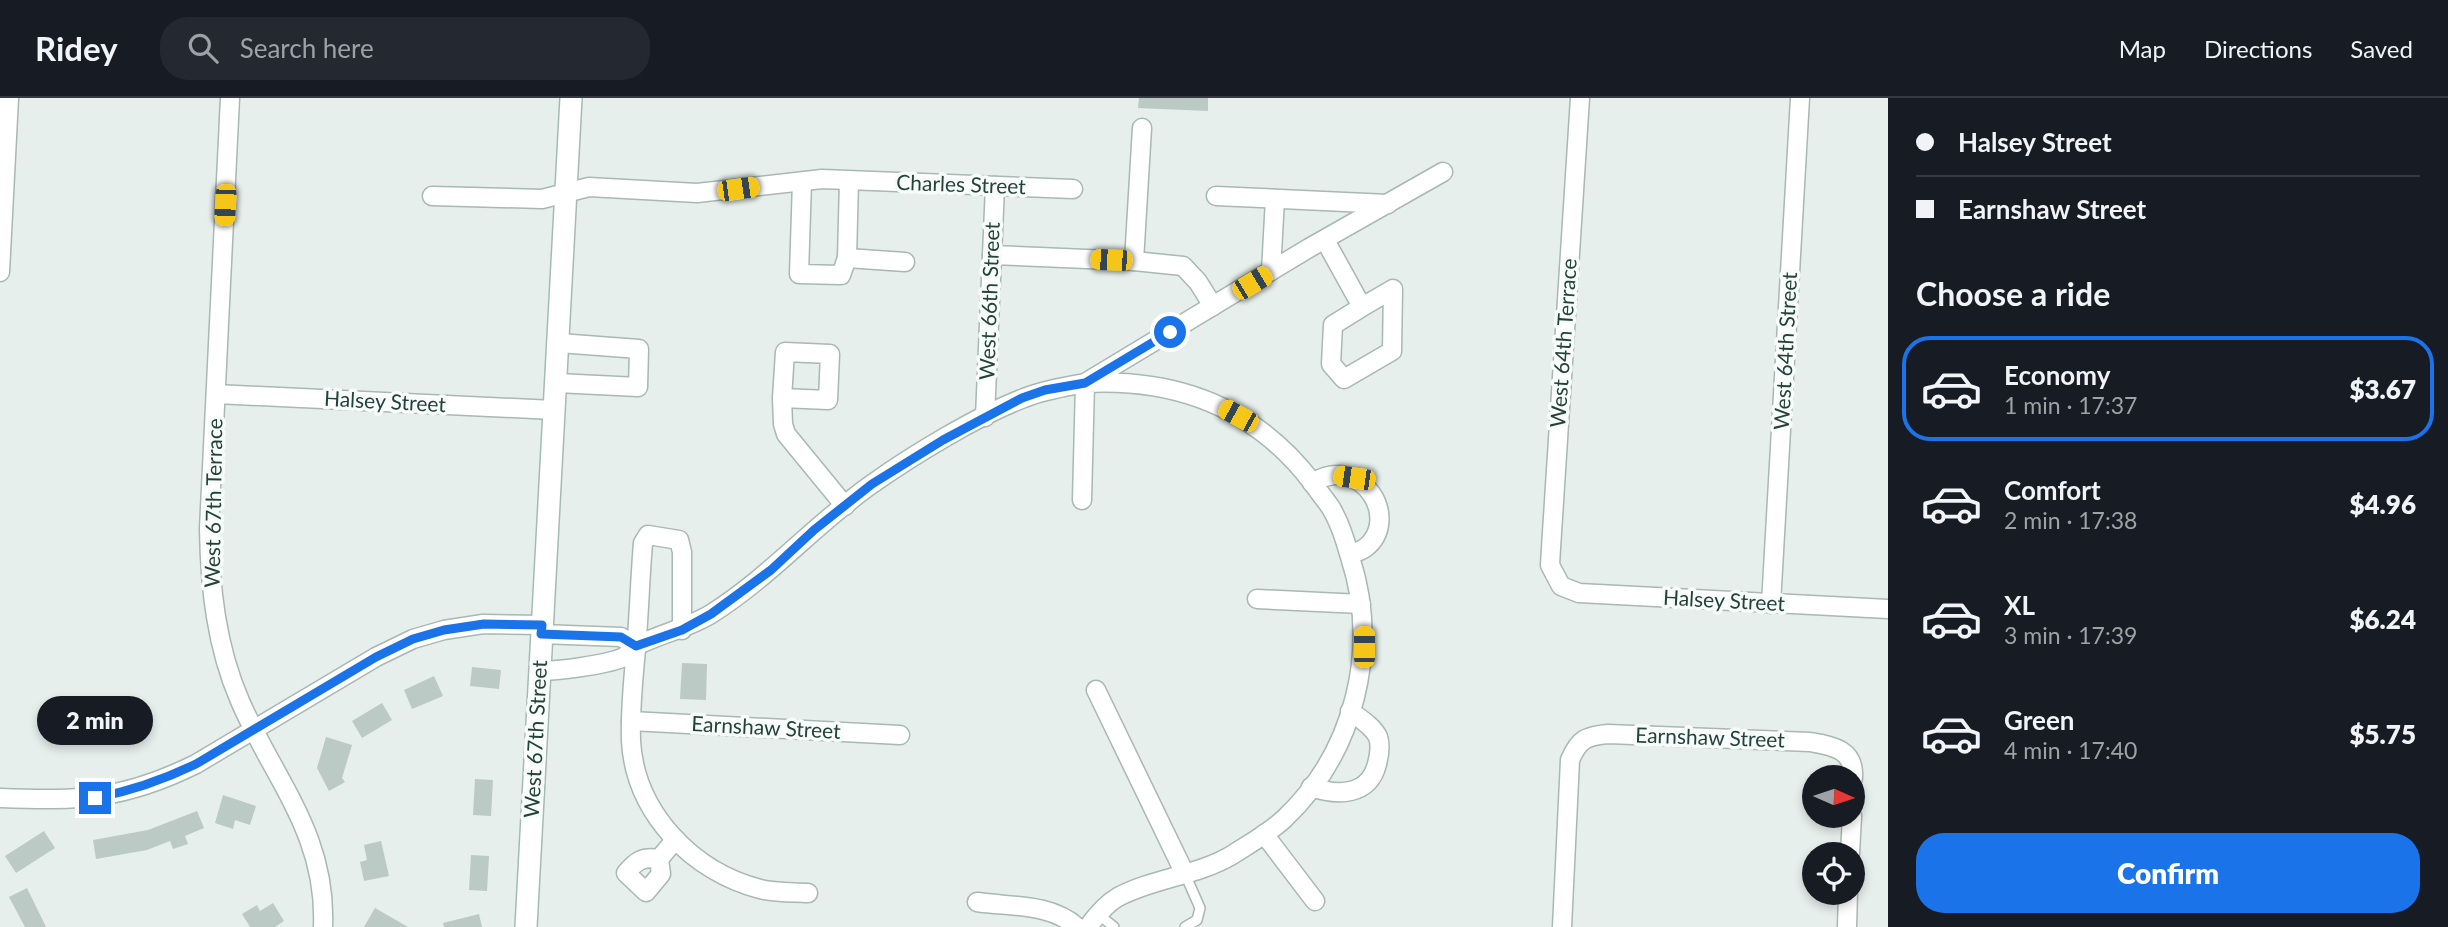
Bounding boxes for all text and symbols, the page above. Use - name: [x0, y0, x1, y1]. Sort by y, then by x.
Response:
- search box: [160, 17, 650, 80]
- text: Ridey: [35, 28, 118, 68]
- icon: search: [184, 29, 222, 67]
- text: Search here: [240, 32, 374, 64]
- text: Map: [2119, 34, 2166, 63]
- text: Directions: [2204, 34, 2312, 63]
- text: Saved: [2350, 34, 2413, 63]
- text: Halsey Street: [1958, 126, 2112, 158]
- street label: Charles Street: [896, 169, 1027, 198]
- car: [716, 176, 761, 202]
- car: [214, 183, 237, 227]
- text: Earnshaw Street: [1958, 193, 2146, 225]
- street label: West 66th Street: [973, 221, 1004, 380]
- car: [1090, 249, 1133, 271]
- street label: West 64th Terrace: [1544, 258, 1581, 428]
- car: [1229, 263, 1276, 303]
- street label: West 64th Street: [1768, 271, 1801, 430]
- text: Choose a ride: [1916, 274, 2110, 313]
- route start: [1154, 316, 1186, 348]
- icon: car: [1920, 357, 1983, 420]
- text: Economy: [2004, 359, 2110, 391]
- text: $3.67: [2349, 373, 2416, 405]
- street label: Halsey Street: [324, 385, 447, 416]
- text: 1 min · 17:37: [2004, 391, 2137, 419]
- car: [1215, 397, 1262, 435]
- street label: West 67th Terrace: [199, 418, 226, 588]
- car: [1332, 465, 1377, 491]
- icon: car: [1920, 472, 1983, 535]
- text: Comfort: [2004, 474, 2101, 506]
- text: $4.96: [2349, 488, 2416, 520]
- text: 2 min · 17:38: [2004, 506, 2137, 534]
- street label: Halsey Street: [1663, 584, 1786, 615]
- icon: car: [1920, 587, 1983, 650]
- text: XL: [2004, 589, 2035, 621]
- text: $6.24: [2349, 603, 2416, 635]
- text: 3 min · 17:39: [2004, 621, 2137, 649]
- car: [1354, 626, 1375, 668]
- street label: West 67th Street: [518, 659, 551, 818]
- callout: 2 min: [37, 696, 153, 746]
- icon: car: [1920, 702, 1983, 765]
- text: Green: [2004, 704, 2074, 736]
- text: 2 min: [66, 706, 124, 734]
- street label: Earnshaw Street: [691, 710, 842, 743]
- text: $5.75: [2349, 718, 2416, 750]
- street label: Earnshaw Street: [1635, 721, 1786, 752]
- text: 4 min · 17:40: [2004, 736, 2137, 764]
- north arrow: [1802, 765, 1866, 828]
- map controls: [1802, 765, 1865, 905]
- route end: [79, 782, 111, 814]
- button: Confirm: [1916, 833, 2420, 913]
- button: locate: [1802, 842, 1865, 905]

